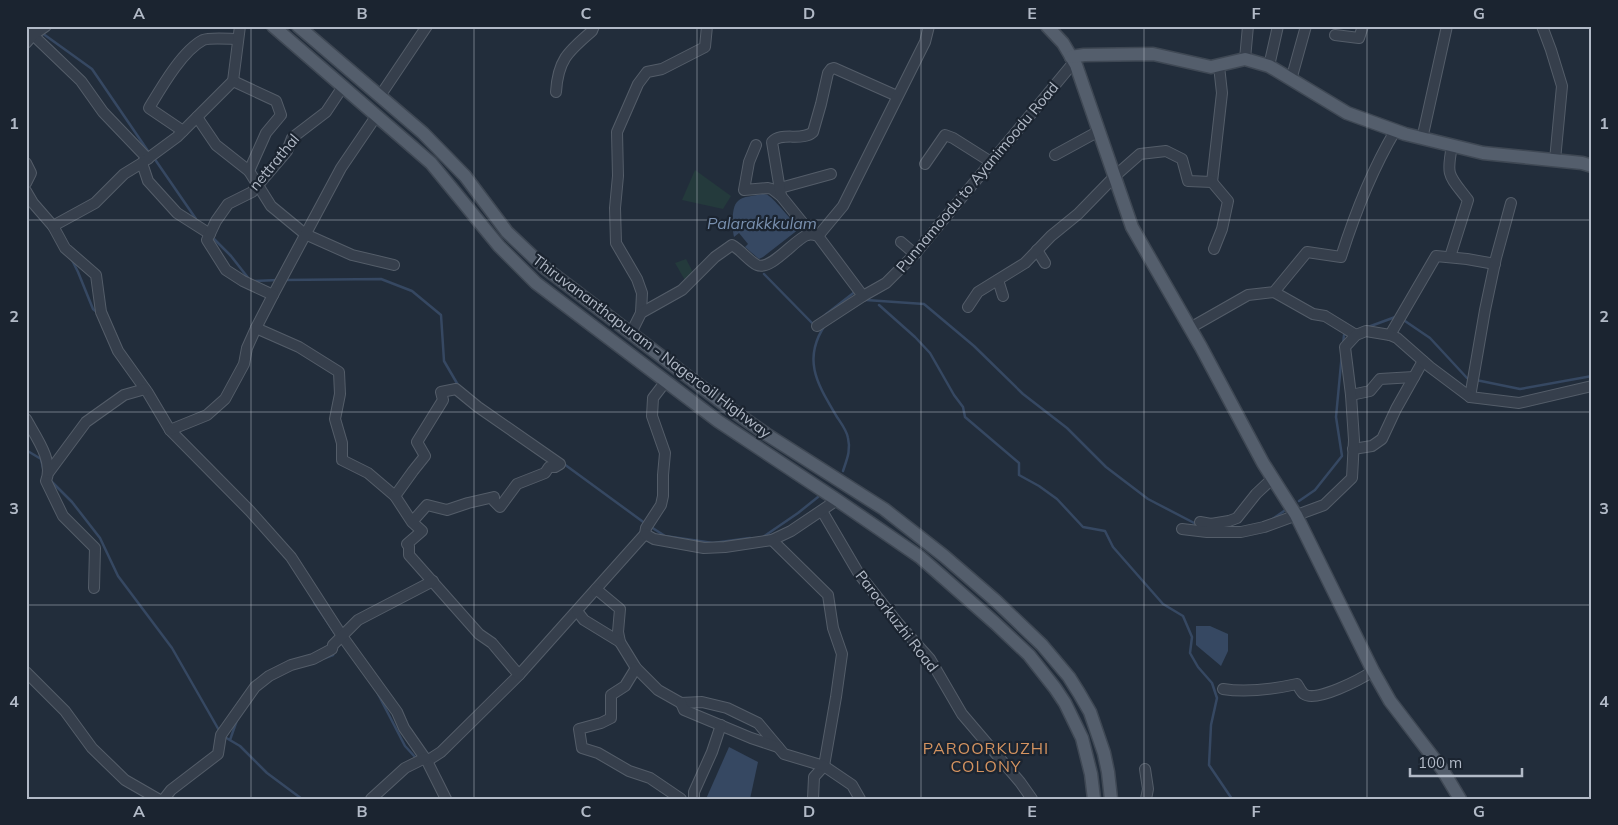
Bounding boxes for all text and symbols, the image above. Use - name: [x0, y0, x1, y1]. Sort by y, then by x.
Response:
- text: A: [133, 3, 145, 23]
- text: B: [356, 3, 368, 23]
- text: C: [581, 3, 592, 23]
- text: D: [803, 3, 815, 23]
- text: E: [1027, 3, 1037, 23]
- text: F: [1251, 3, 1261, 23]
- text: G: [1473, 3, 1485, 23]
- street label: Punnamoodu to Ayanimoodu Road: [892, 78, 1062, 276]
- text: 1: [9, 113, 19, 133]
- text: 1: [1599, 113, 1609, 133]
- street label: nettrathal: [245, 130, 303, 194]
- water label: Palarakkkulam: [707, 213, 817, 233]
- street label: Thiruvananthapuram - Nagercoil Highway: [529, 250, 775, 442]
- text: 2: [9, 306, 19, 326]
- text: 2: [1599, 306, 1609, 326]
- text: 3: [9, 498, 19, 518]
- text: 3: [1599, 498, 1609, 518]
- street label: Paroorkuzhi Road: [851, 566, 943, 676]
- text: 4: [9, 691, 19, 711]
- text: 4: [1599, 691, 1609, 711]
- district label: PAROORKUZHI COLONY: [923, 738, 1049, 776]
- scale bar: [1410, 745, 1523, 777]
- text: 100 m: [1418, 753, 1462, 772]
- text: A: [133, 801, 145, 821]
- text: B: [356, 801, 368, 821]
- text: C: [581, 801, 592, 821]
- text: D: [803, 801, 815, 821]
- text: E: [1027, 801, 1037, 821]
- text: F: [1251, 801, 1261, 821]
- text: G: [1473, 801, 1485, 821]

